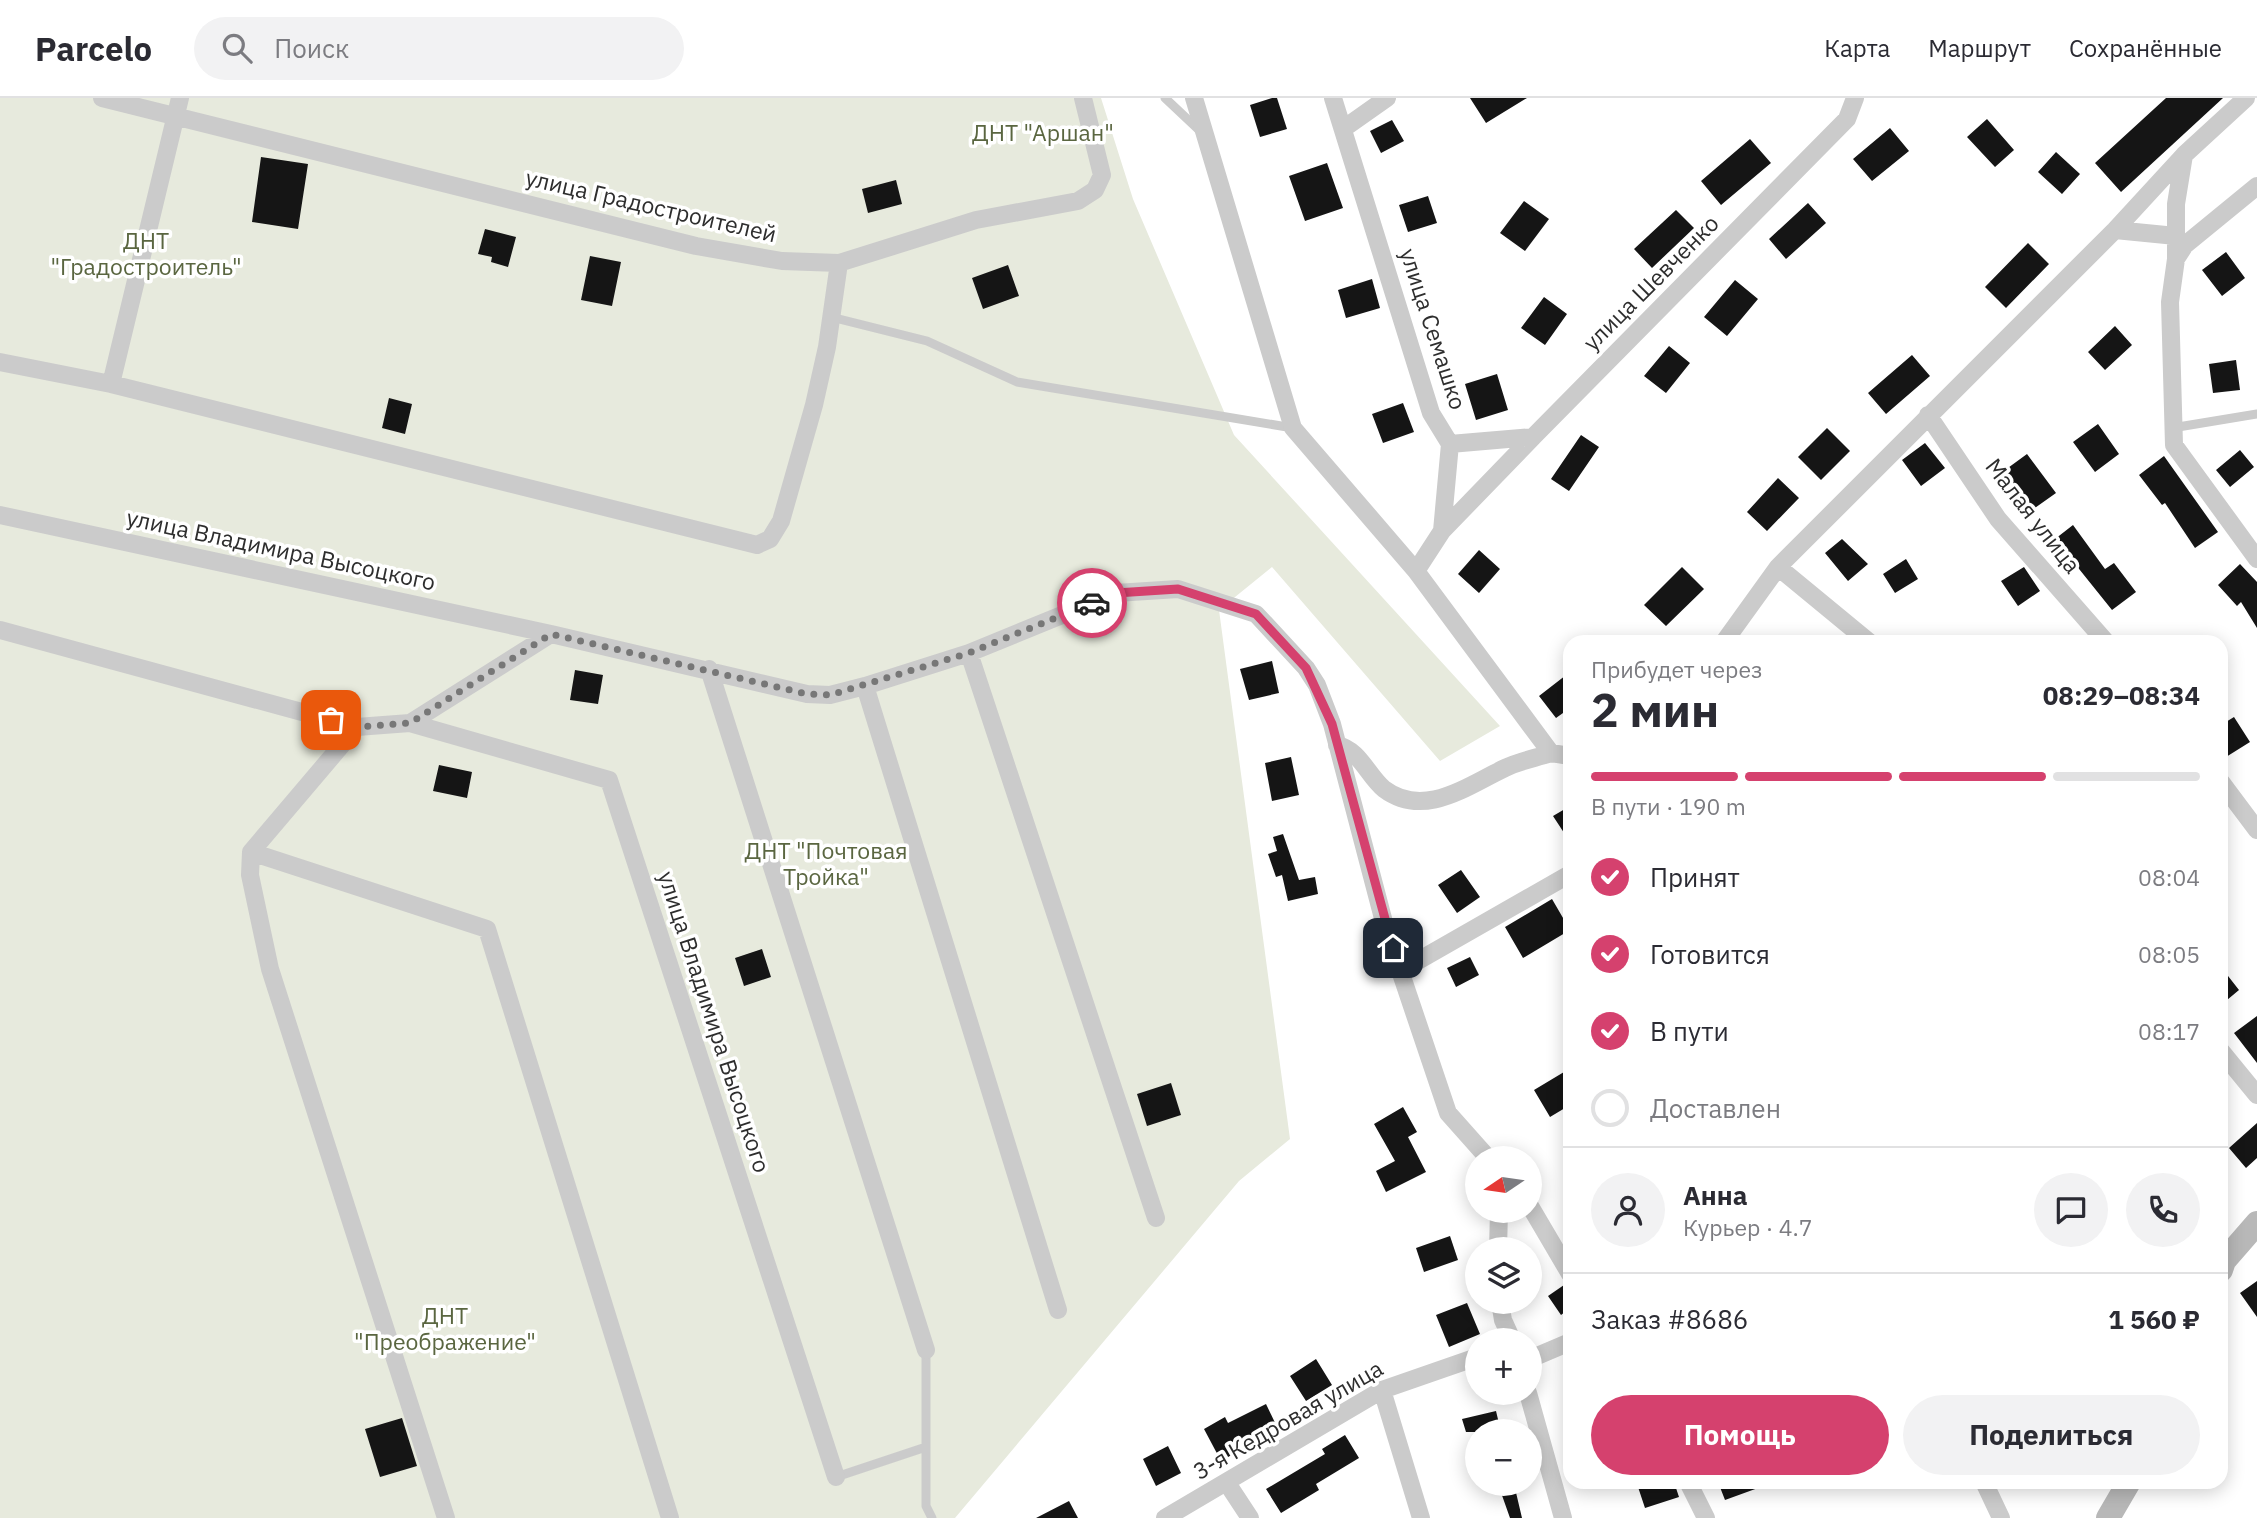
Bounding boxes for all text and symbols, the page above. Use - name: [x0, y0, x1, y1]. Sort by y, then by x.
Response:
- search box: [194, 17, 684, 80]
- text: Parcelo: [35, 27, 152, 70]
- icon: search: [218, 29, 256, 67]
- text: Поиск: [274, 31, 349, 65]
- text: Карта: [1824, 32, 1890, 64]
- text: Маршрут: [1928, 32, 2031, 64]
- text: Сохранённые: [2069, 32, 2222, 64]
- park label: ДНТ "Аршан": [972, 117, 1114, 147]
- street label: улица Градостроителей: [523, 162, 780, 249]
- street label: улица Шевченко: [1576, 208, 1725, 357]
- park label: ДНТ "Градостроитель": [50, 225, 242, 281]
- street label: улица Семашко: [1394, 244, 1474, 413]
- street label: Малая улица: [1980, 452, 2088, 579]
- street label: улица Владимира Высоцкого: [124, 502, 438, 596]
- courier: [1057, 568, 1127, 638]
- icon: car: [1073, 584, 1111, 622]
- text: Прибудет через: [1591, 654, 1763, 684]
- text: 08:29–08:34: [2043, 678, 2200, 712]
- text: 2 мин: [1591, 680, 1719, 740]
- pin: [301, 690, 361, 750]
- icon: bag: [312, 701, 350, 739]
- text: В пути · 190 m: [1591, 791, 1746, 821]
- park label: ДНТ "Почтовая Тройка": [744, 835, 908, 891]
- icon: check: [1591, 858, 1629, 896]
- text: Принят: [1650, 860, 1740, 894]
- text: 08:04: [2138, 862, 2200, 892]
- street label: улица Владимира Высоцкого: [652, 867, 778, 1176]
- pin: [1363, 918, 1423, 978]
- icon: home: [1374, 929, 1412, 967]
- icon: check: [1591, 935, 1629, 973]
- text: Готовится: [1650, 937, 1770, 971]
- text: 08:05: [2138, 939, 2200, 969]
- icon: check: [1591, 1012, 1629, 1050]
- text: В пути: [1650, 1014, 1729, 1048]
- text: 08:17: [2138, 1016, 2200, 1046]
- text: Доставлен: [1650, 1091, 1781, 1125]
- north arrow: [1465, 1146, 1542, 1223]
- map controls: [1465, 1146, 1542, 1496]
- button: person: [1591, 1173, 1665, 1247]
- button: chat: [2034, 1173, 2108, 1247]
- button: phone: [2126, 1173, 2200, 1247]
- text: Анна: [1683, 1178, 1747, 1212]
- text: Курьер · 4.7: [1683, 1212, 1813, 1242]
- button: layers: [1465, 1237, 1542, 1314]
- park label: ДНТ "Преображение": [354, 1300, 536, 1356]
- text: Заказ #8686: [1591, 1302, 1748, 1336]
- text: 1 560 ₽: [2108, 1302, 2200, 1336]
- button: +: [1465, 1328, 1542, 1405]
- street label: 3-я Кедровая улица: [1187, 1353, 1388, 1486]
- button: Помощь: [1591, 1395, 1889, 1475]
- button: Поделиться: [1903, 1395, 2200, 1475]
- button: −: [1465, 1419, 1542, 1496]

